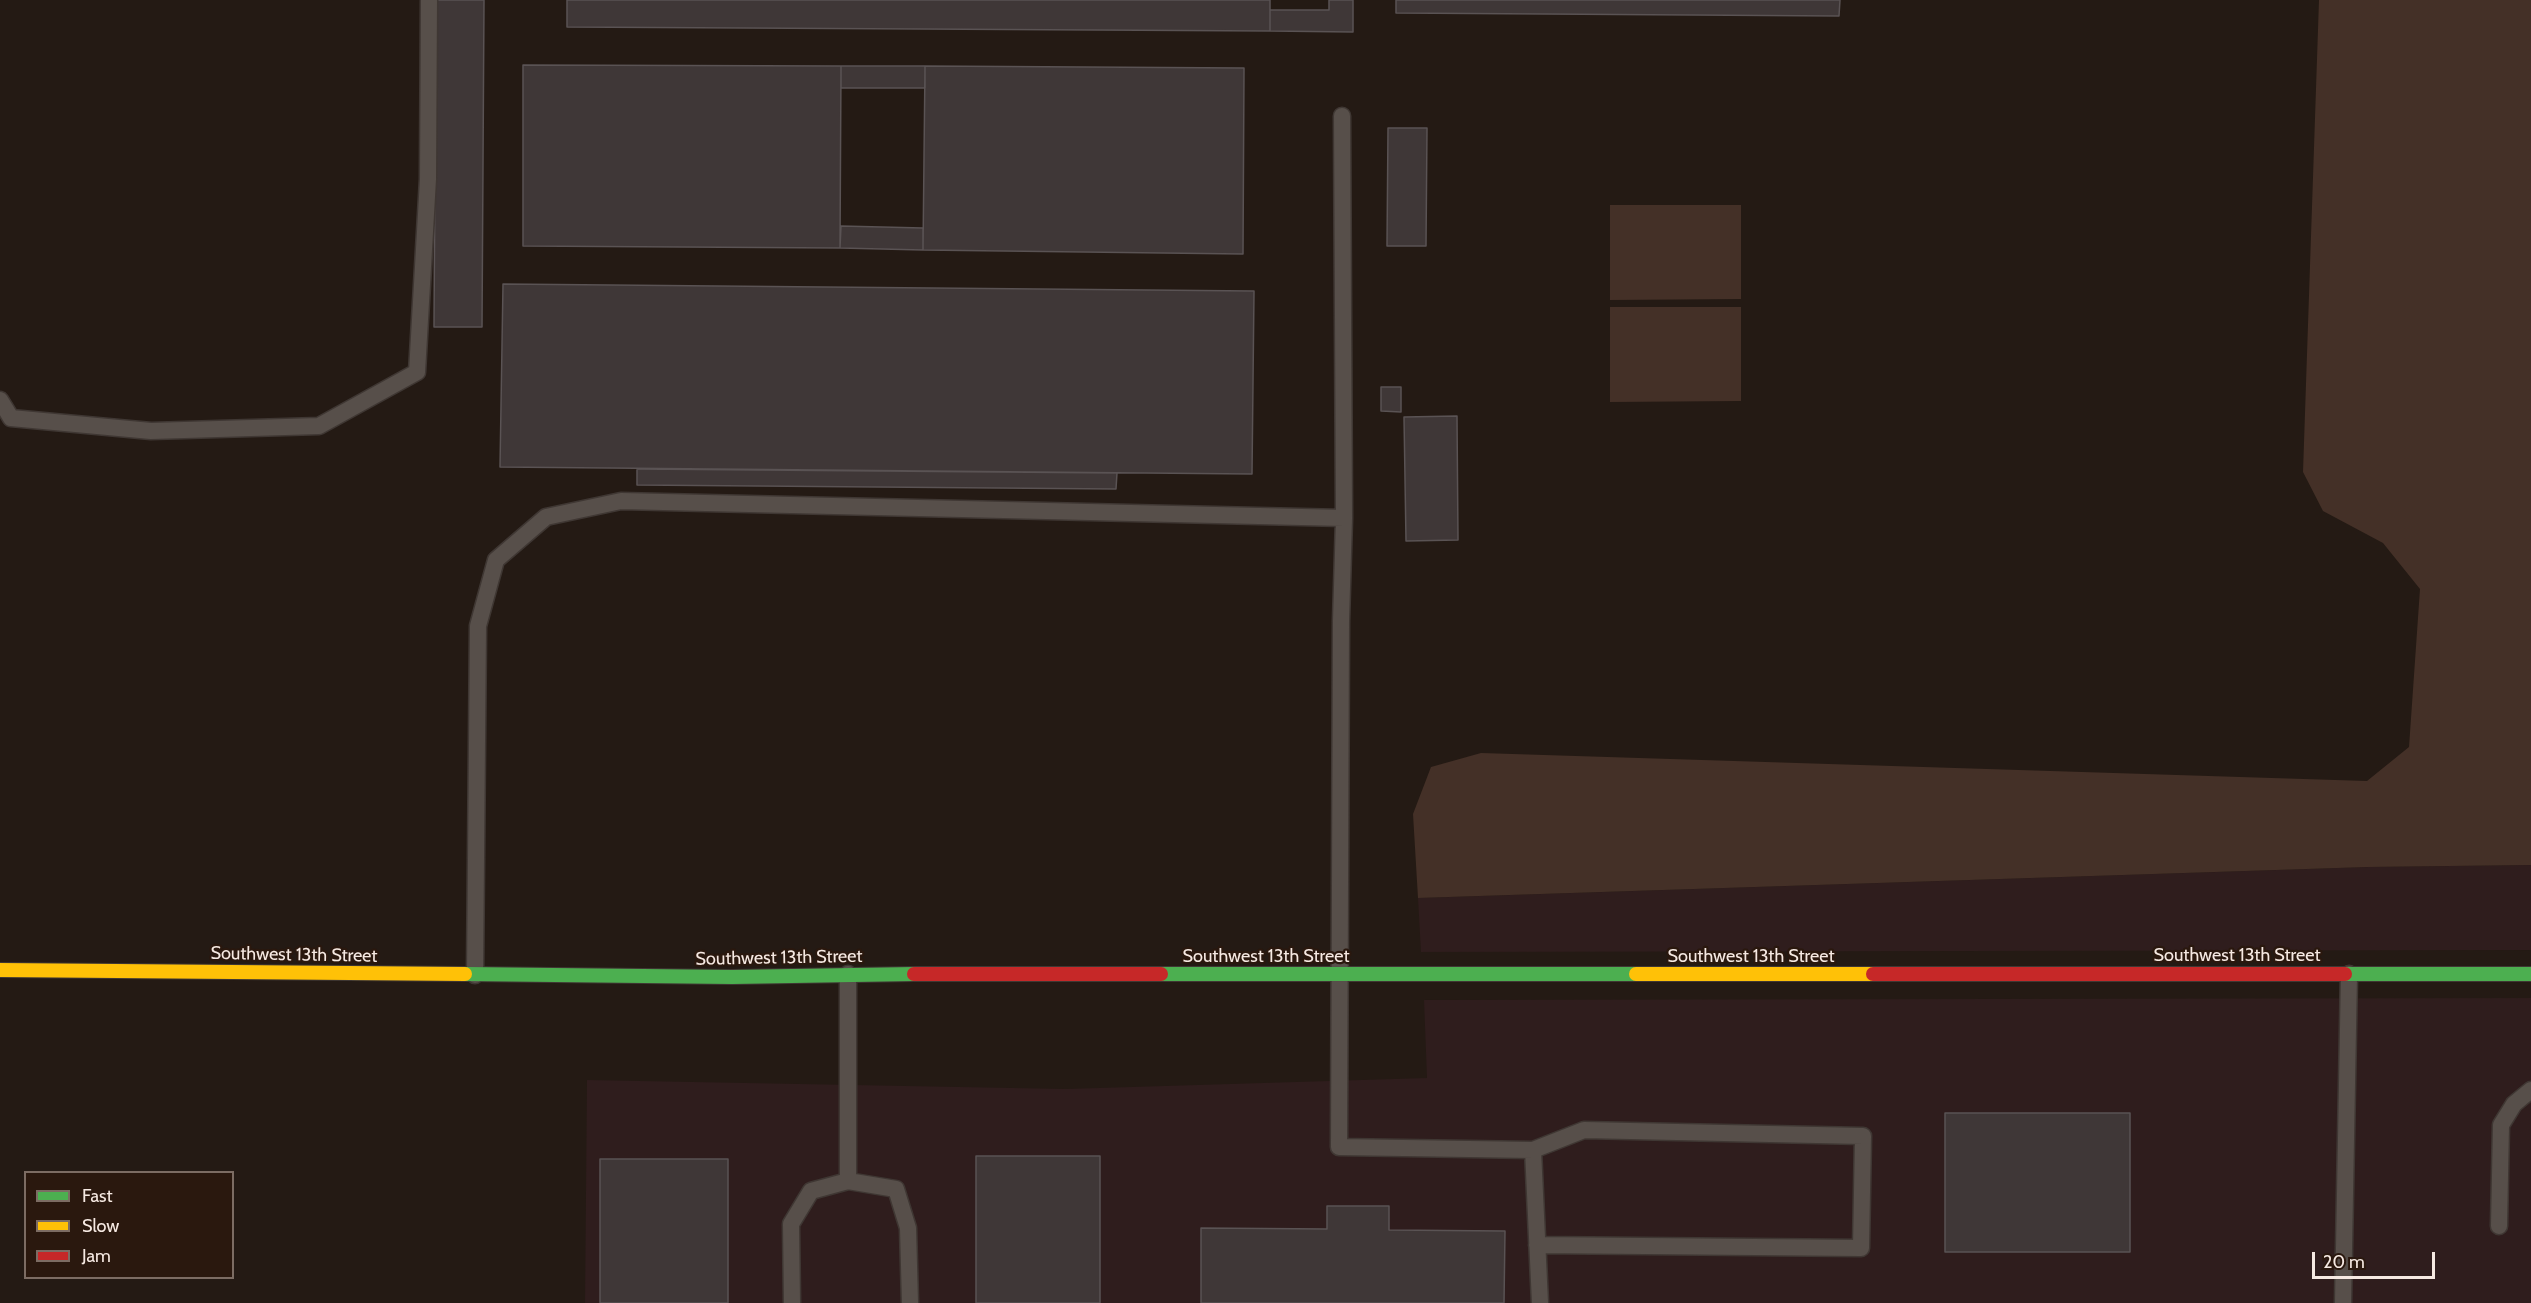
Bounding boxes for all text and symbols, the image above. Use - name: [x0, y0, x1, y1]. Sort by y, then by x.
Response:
- street label: Southwest 13th Street: [210, 943, 378, 967]
- street label: Southwest 13th Street: [2153, 945, 2321, 967]
- street label: Southwest 13th Street: [695, 946, 863, 970]
- street label: Southwest 13th Street: [1182, 946, 1350, 968]
- street label: Southwest 13th Street: [1667, 946, 1835, 968]
- legend: [24, 1171, 234, 1279]
- text: Fast: [82, 1185, 113, 1207]
- text: Slow: [82, 1215, 119, 1237]
- scale bar: [2315, 1240, 2438, 1278]
- text: Jam: [82, 1245, 111, 1267]
- text: 20 m: [2323, 1251, 2365, 1273]

